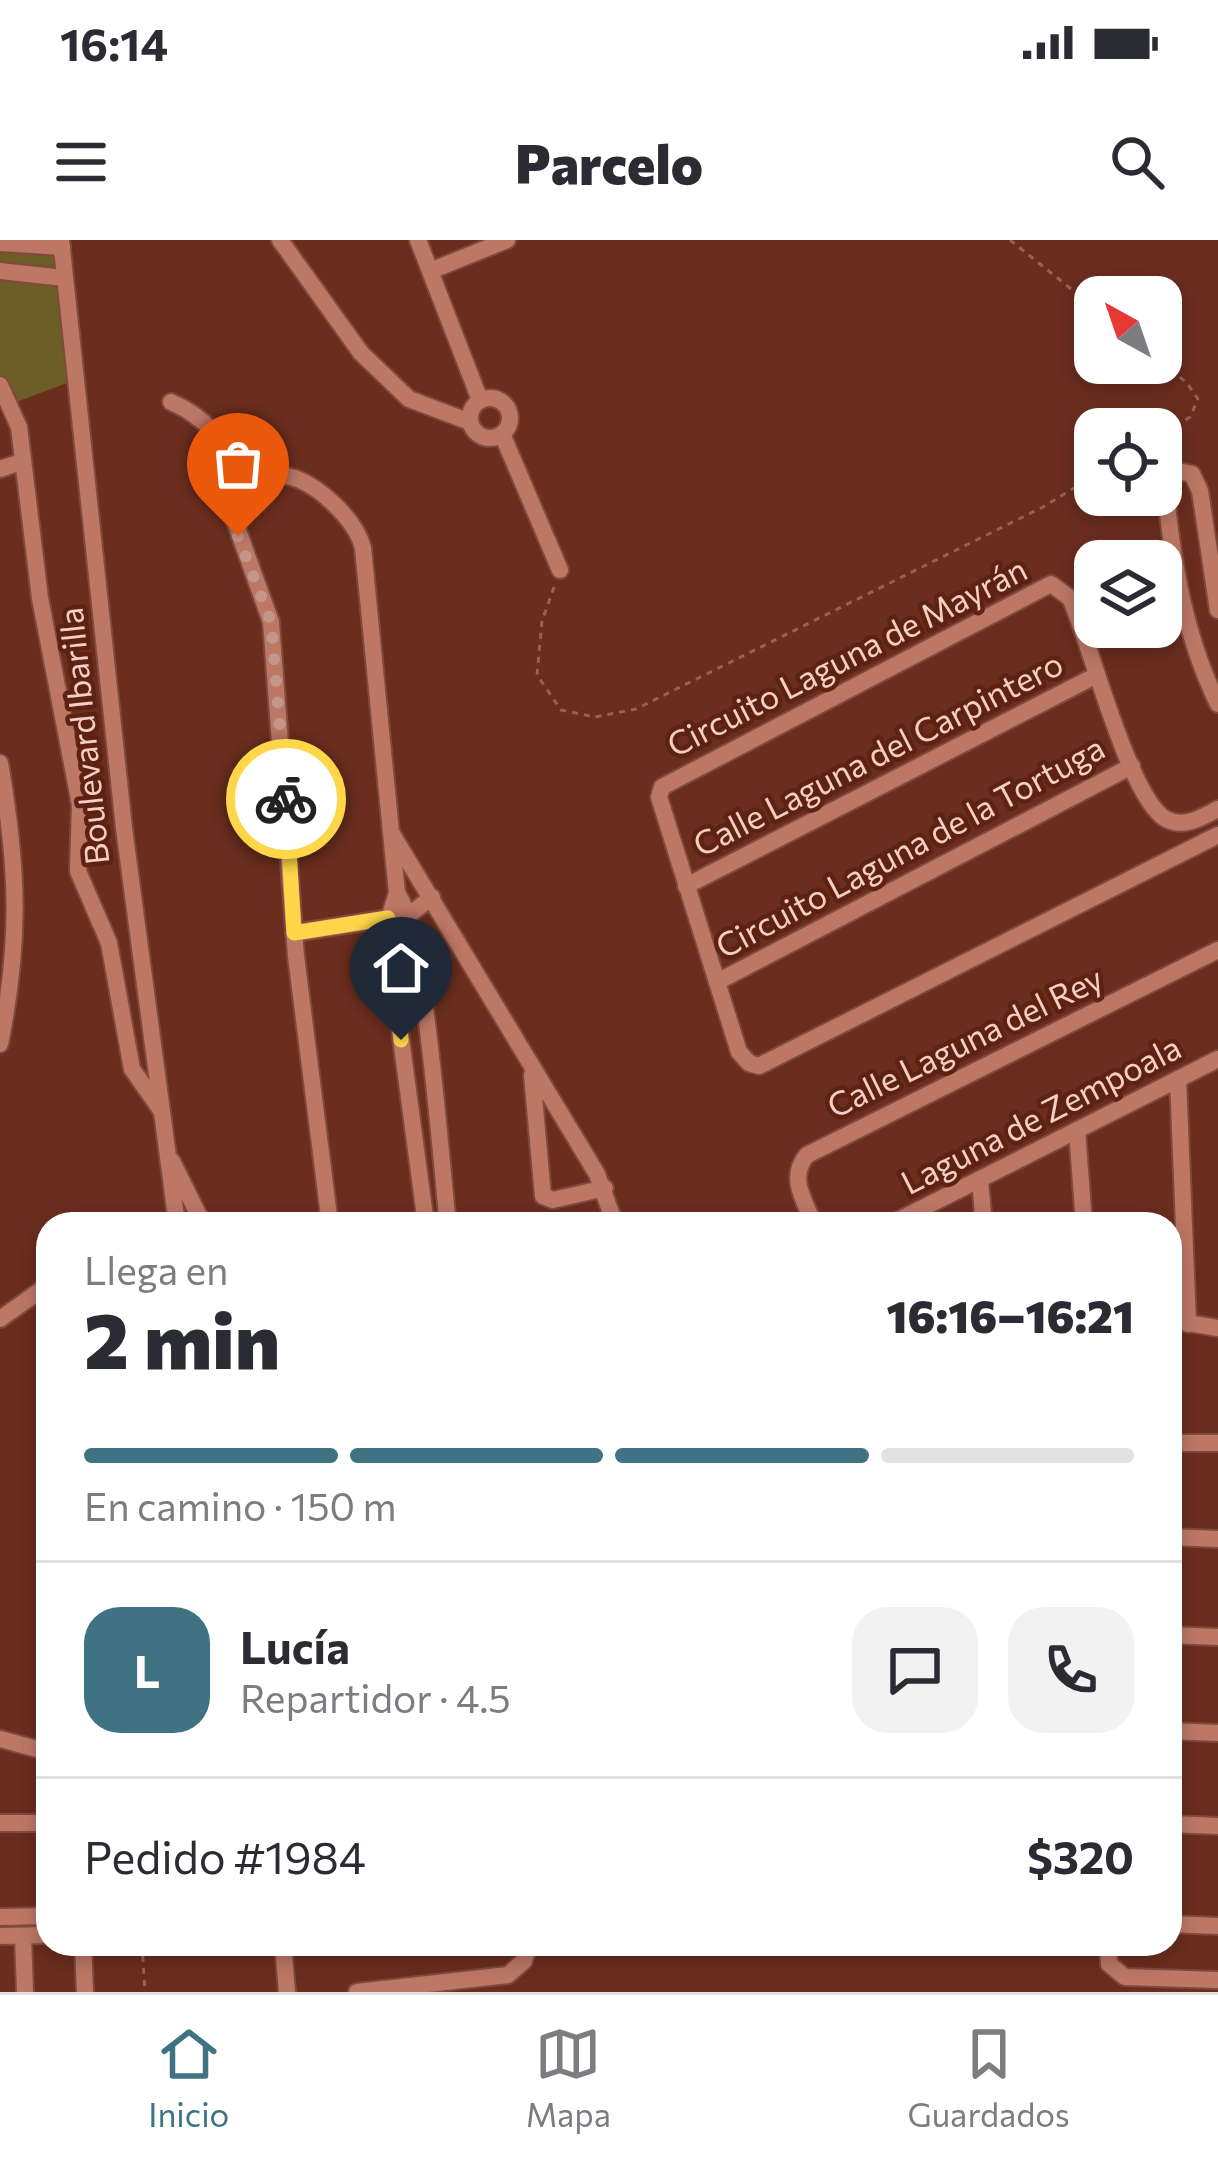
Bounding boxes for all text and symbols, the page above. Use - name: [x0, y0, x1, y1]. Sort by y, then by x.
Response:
- text: 16:14: [60, 15, 168, 70]
- icon: menu: [48, 129, 114, 195]
- text: Parcelo: [515, 129, 703, 195]
- icon: search: [1104, 129, 1170, 195]
- north arrow: [1074, 276, 1182, 384]
- map controls: [1074, 276, 1182, 648]
- button: locate: [1074, 408, 1182, 516]
- pin: [187, 413, 289, 536]
- icon: bag: [205, 431, 271, 497]
- button: layers: [1074, 540, 1182, 648]
- street label: Circuito Laguna de Mayrán: [660, 547, 1033, 764]
- street label: Boulevard Ibarilla: [49, 606, 116, 867]
- street label: Calle Laguna del Carpintero: [686, 641, 1069, 864]
- street label: Circuito Laguna de la Tortuga: [708, 726, 1111, 966]
- courier: [226, 739, 346, 859]
- icon: bike: [253, 766, 319, 832]
- pin: [350, 917, 452, 1040]
- icon: home: [368, 935, 434, 1001]
- street label: Calle Laguna del Rey: [820, 956, 1109, 1125]
- street label: Laguna de Zempoala: [894, 1025, 1187, 1202]
- text: Llega en: [84, 1245, 228, 1293]
- text: 16:16–16:21: [887, 1287, 1134, 1342]
- text: 2 min: [84, 1290, 280, 1385]
- text: En camino · 150 m: [84, 1481, 397, 1529]
- button: chat: [852, 1607, 978, 1733]
- button: phone: [1008, 1607, 1134, 1733]
- text: Lucía: [240, 1618, 350, 1673]
- text: L: [134, 1642, 160, 1697]
- text: Repartidor · 4.5: [240, 1673, 511, 1721]
- text: Pedido #1984: [84, 1828, 366, 1883]
- text: $320: [1027, 1828, 1134, 1883]
- tab: Inicio: [148, 2021, 229, 2134]
- tab: Mapa: [526, 2021, 611, 2134]
- tab: Guardados: [908, 2021, 1070, 2134]

